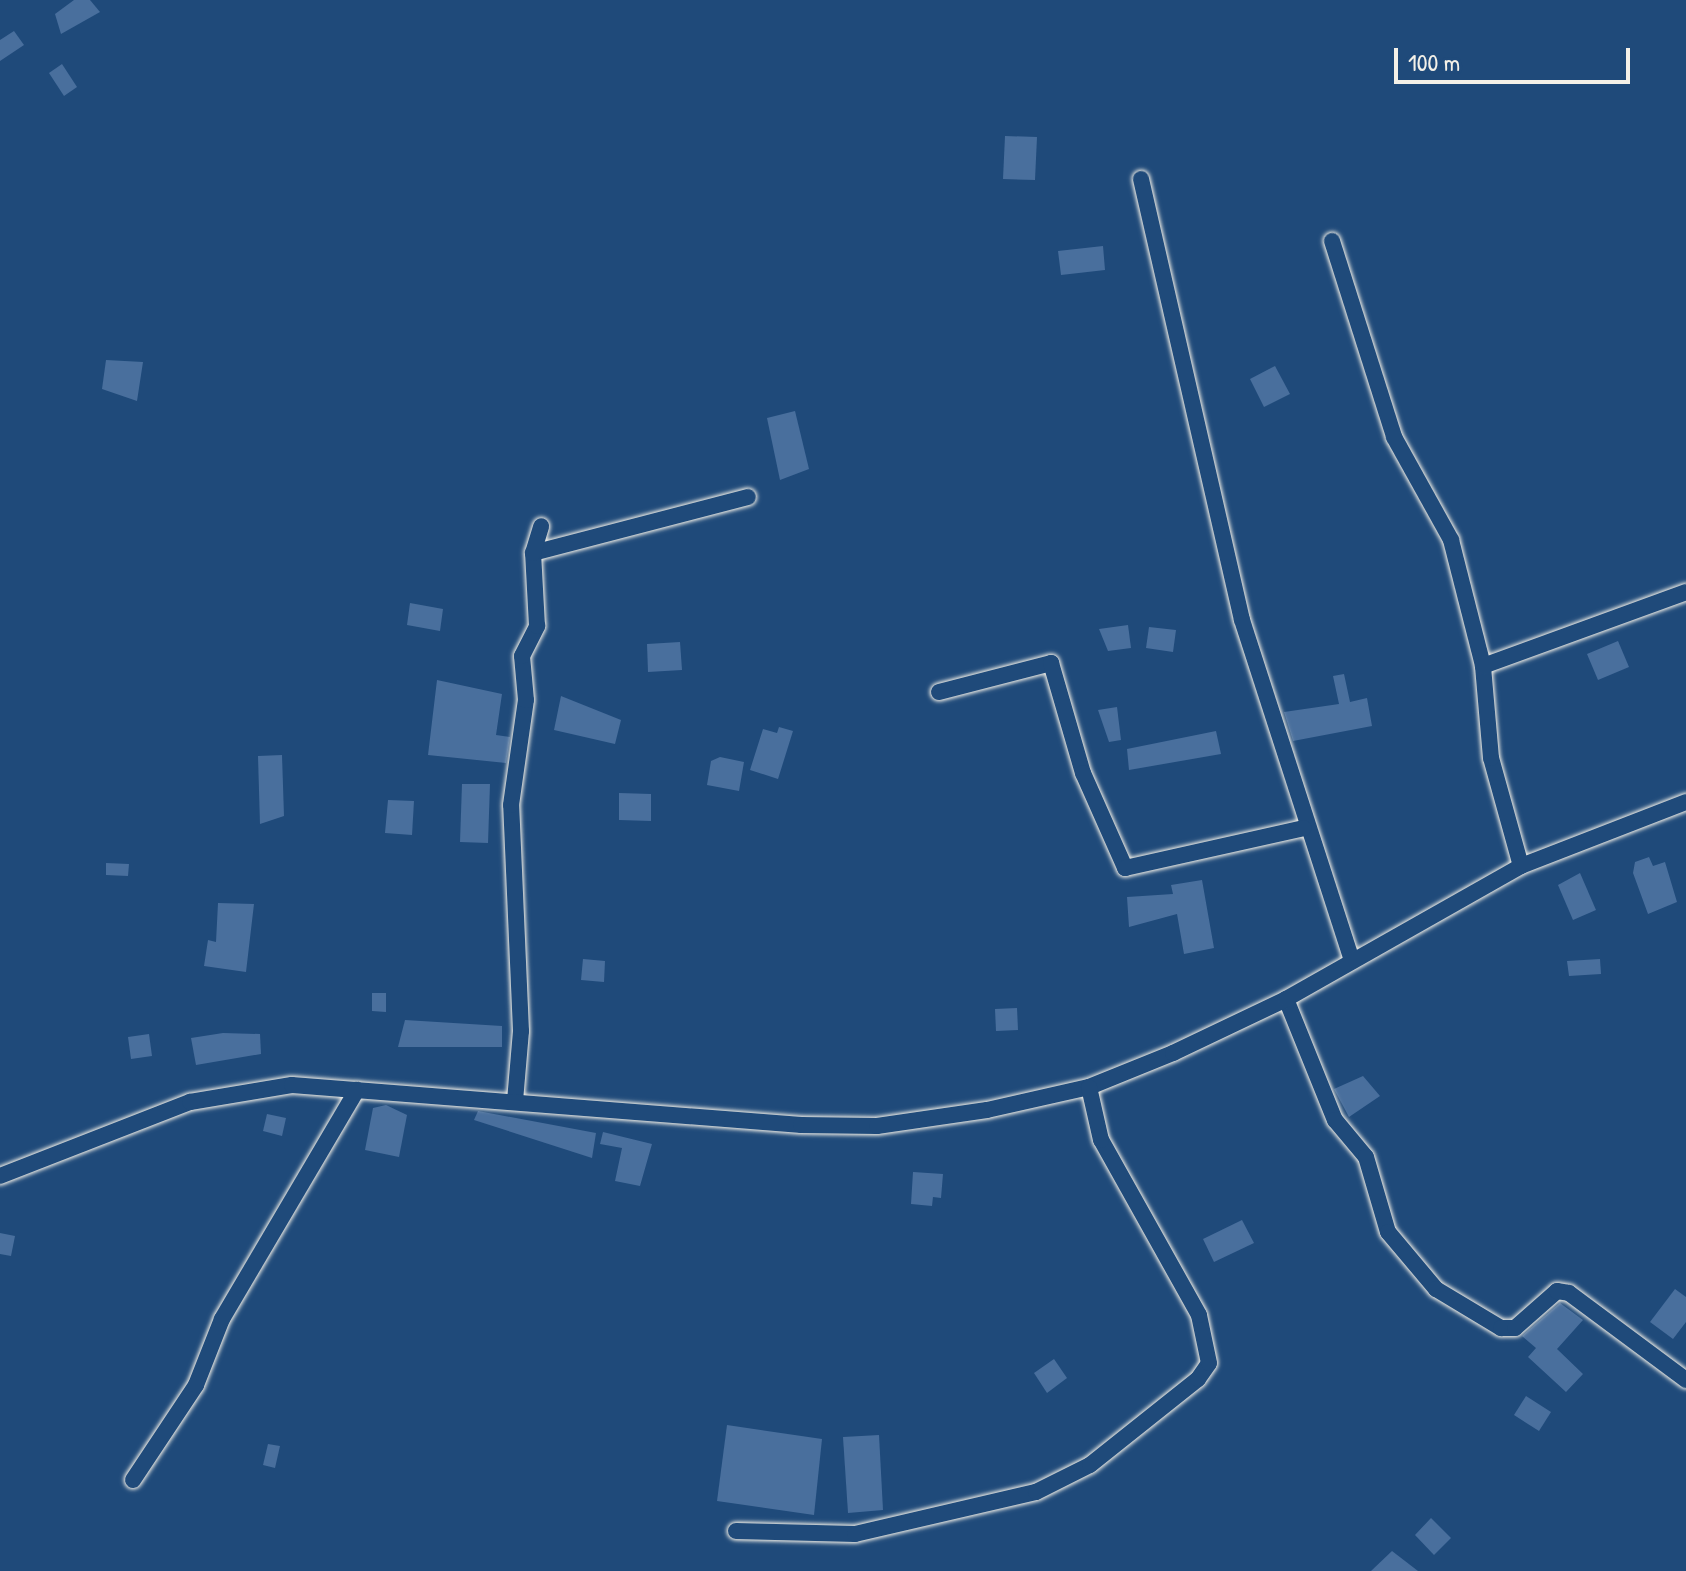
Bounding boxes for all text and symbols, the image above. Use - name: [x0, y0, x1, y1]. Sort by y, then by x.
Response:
- scale bar: [1398, 32, 1634, 82]
- text: 100 m: [1408, 46, 1460, 78]

